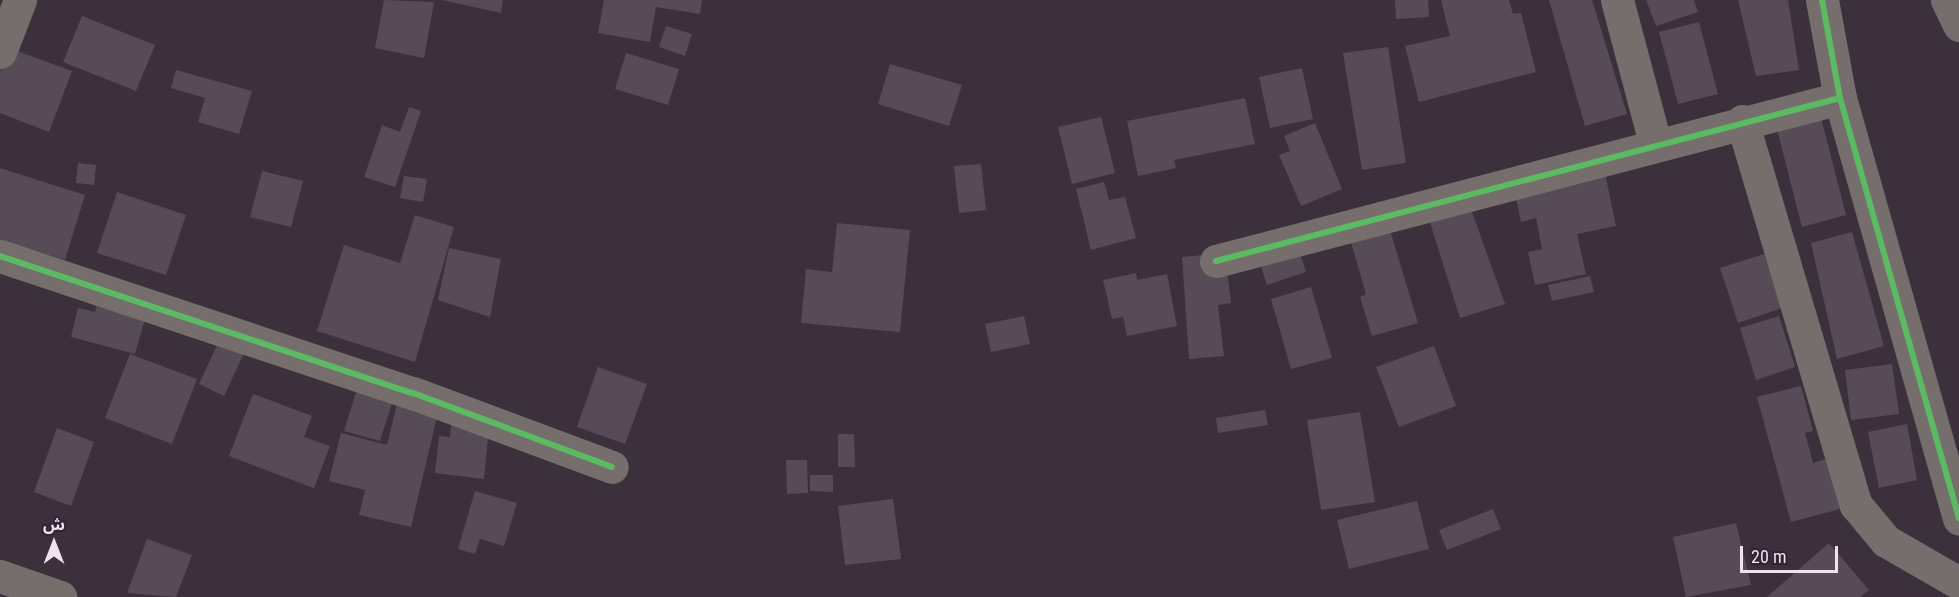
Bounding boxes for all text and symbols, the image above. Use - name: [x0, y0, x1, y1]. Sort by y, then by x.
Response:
- north arrow: [24, 513, 84, 573]
- text: ش: [43, 515, 65, 534]
- scale bar: [1743, 534, 1840, 572]
- text: 20 m: [1751, 546, 1786, 567]

